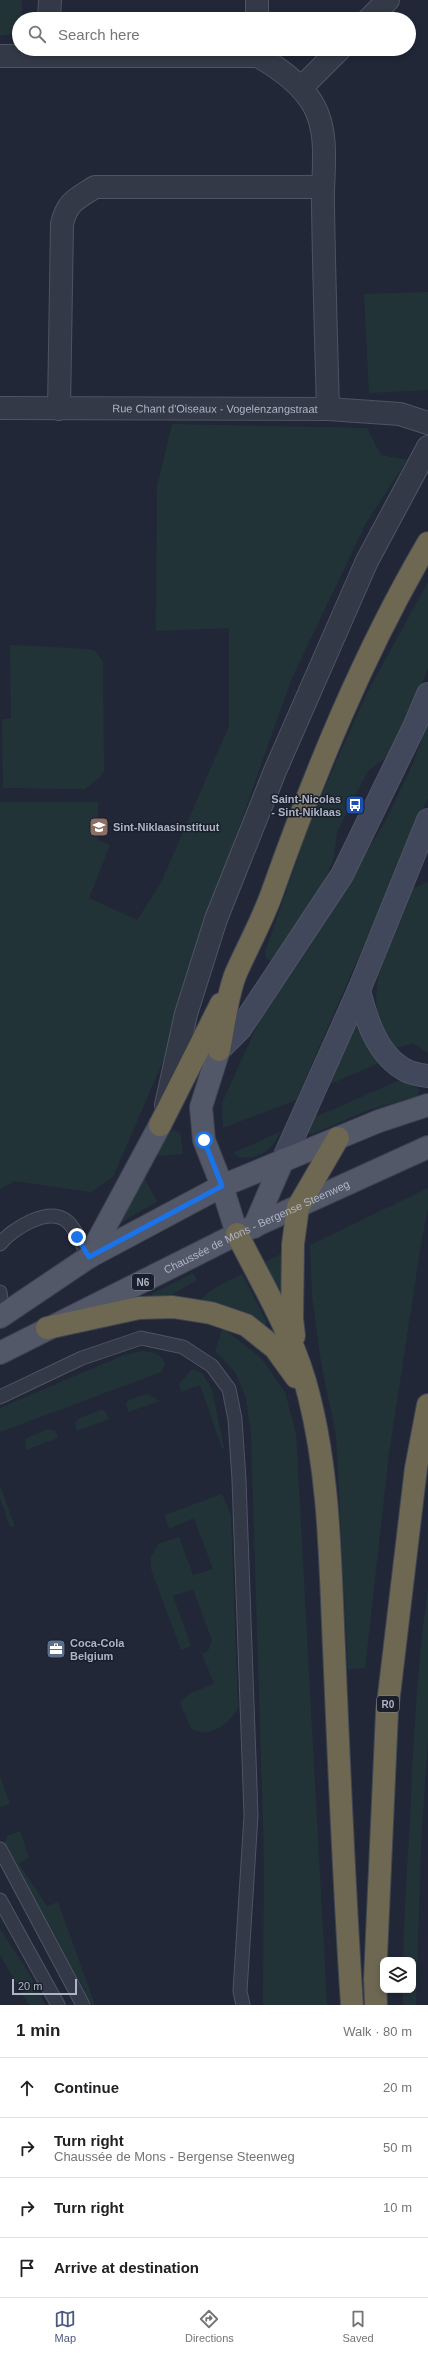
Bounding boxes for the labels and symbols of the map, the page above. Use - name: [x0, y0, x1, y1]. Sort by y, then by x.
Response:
- street label: Rue Chant d'Oiseaux - Vogelenzangstraat: [112, 402, 318, 415]
- place label: Saint-Nicolas - Sint-Niklaas: [271, 793, 341, 818]
- bus stop icon: Saint-Nicolas - Sint-Niklaas: [344, 794, 366, 816]
- school or university icon: Sint-Niklaasinstituut: [88, 816, 110, 838]
- place label: Sint-Niklaasinstituut: [113, 821, 220, 833]
- route start: [195, 1131, 213, 1149]
- street label: Chaussée de Mons - Bergense Steenweg: [162, 1178, 351, 1276]
- route end: [68, 1228, 86, 1246]
- road number: N6: [132, 1274, 154, 1290]
- place label: Coca-Cola Belgium: [70, 1637, 125, 1662]
- office icon: Coca-Cola Belgium: [45, 1638, 67, 1660]
- road number: R0: [377, 1696, 399, 1712]
- scale bar: [12, 1977, 77, 1996]

